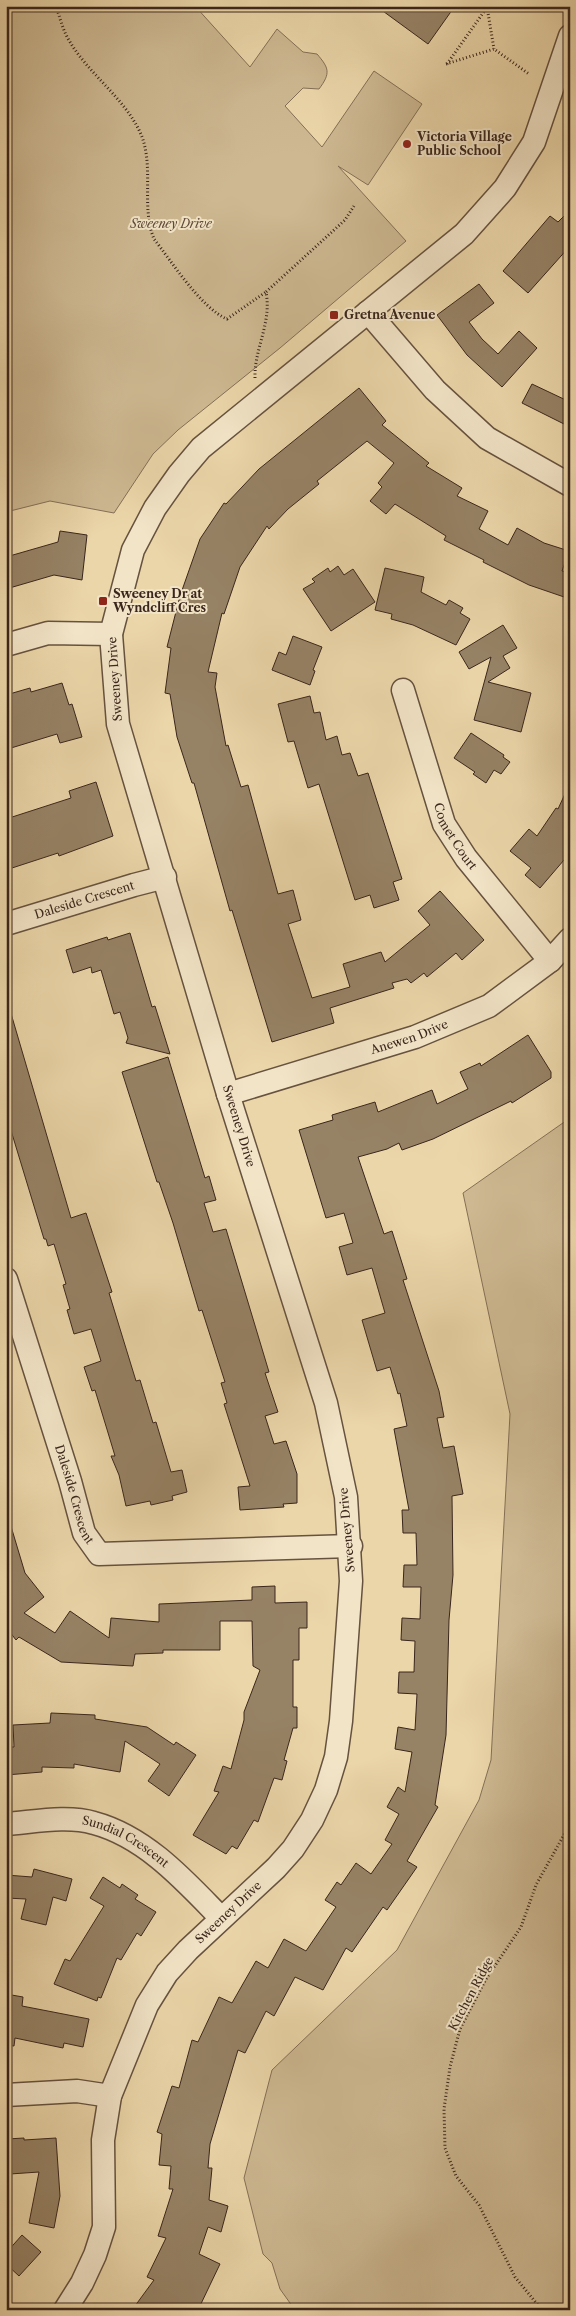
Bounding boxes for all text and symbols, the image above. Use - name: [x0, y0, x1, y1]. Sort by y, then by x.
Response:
- place label: Victoria Village Public School: [416, 129, 512, 158]
- marker: Victoria Village Public School: [401, 138, 413, 150]
- park label: Sweeney Drive: [129, 216, 213, 231]
- place label: Gretna Avenue: [344, 307, 435, 322]
- marker: Gretna Avenue: [328, 309, 340, 321]
- place label: Sweeney Dr at Wyndcliff Cres: [112, 586, 207, 615]
- marker: Sweeney Dr at Wyndcliff Cres: [97, 595, 109, 607]
- street label: Sweeney Drive: [104, 636, 125, 722]
- street label: Comet Court: [431, 801, 481, 873]
- street label: Daleside Crescent: [33, 877, 137, 922]
- street label: Anewen Drive: [368, 1016, 450, 1057]
- street label: Sweeney Drive: [220, 1083, 259, 1169]
- street label: Daleside Crescent: [52, 1443, 98, 1547]
- street label: Sweeney Drive: [335, 1487, 358, 1573]
- street label: Sundial Crescent: [81, 1813, 173, 1871]
- street label: Sweeney Drive: [192, 1877, 264, 1946]
- street label: Kitchen Ridge: [445, 1954, 496, 2033]

